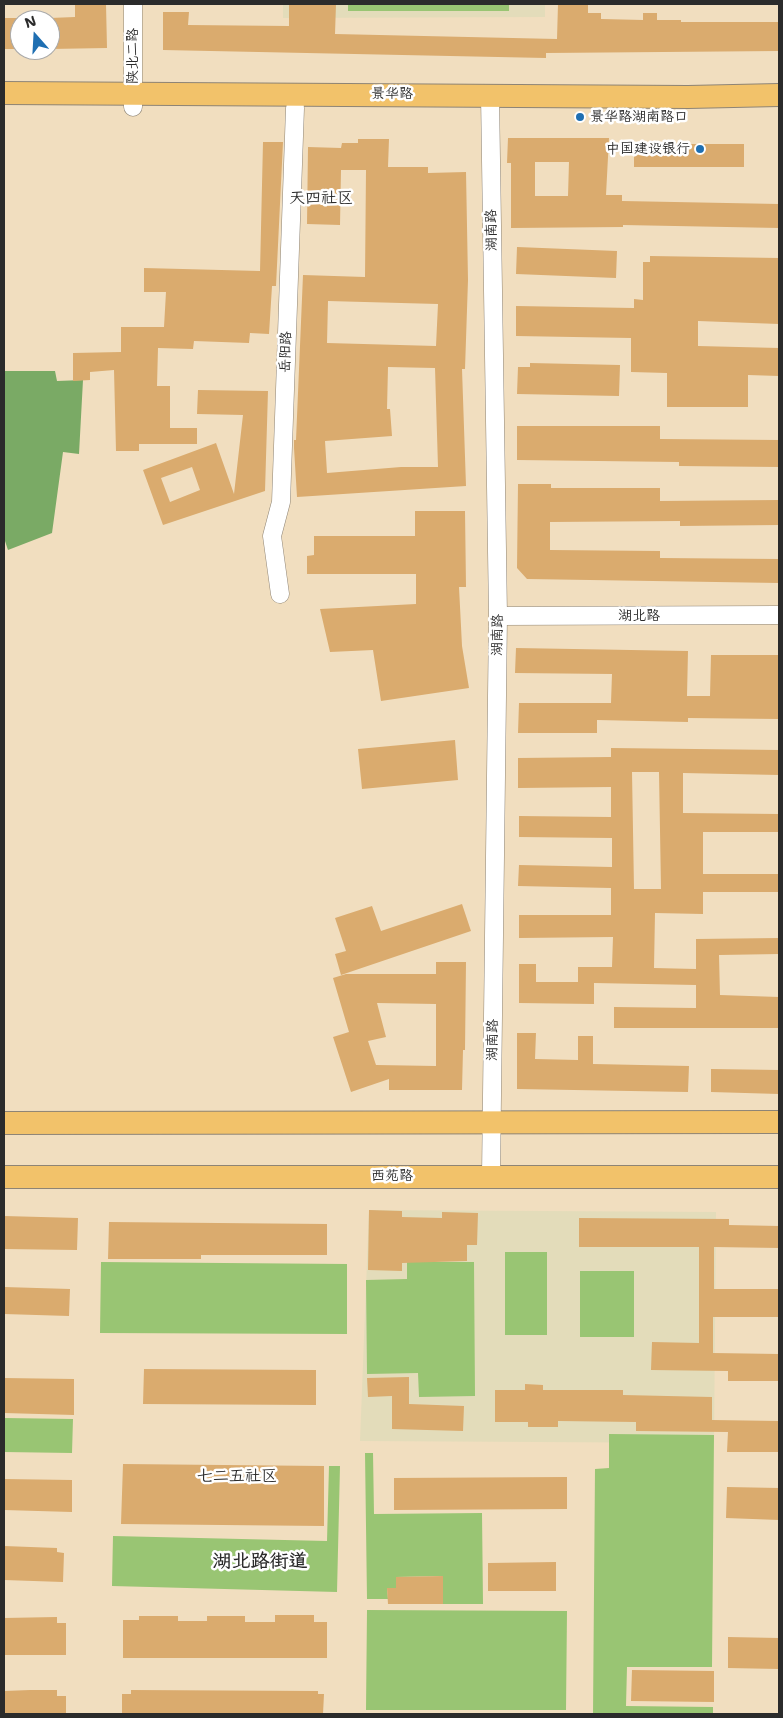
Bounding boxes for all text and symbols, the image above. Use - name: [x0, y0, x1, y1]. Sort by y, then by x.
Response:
- north arrow: [10, 10, 60, 60]
- text: N: [22, 11, 39, 32]
- street label: 陕北二路: [125, 28, 141, 84]
- street label: 景华路: [371, 86, 413, 102]
- place label: 景华路湖南路口: [590, 109, 688, 125]
- marker: 景华路湖南路口: [574, 111, 586, 123]
- place label: 中国建设银行: [606, 141, 690, 157]
- marker: 中国建设银行: [694, 143, 706, 155]
- district label: 天四社区: [289, 189, 353, 209]
- street label: 湖南路: [483, 209, 501, 251]
- street label: 岳阳路: [277, 331, 295, 373]
- street label: 湖北路: [618, 608, 660, 624]
- street label: 湖南路: [489, 614, 507, 656]
- street label: 湖南路: [484, 1019, 502, 1061]
- street label: 西苑路: [371, 1168, 413, 1184]
- district label: 七二五社区: [197, 1467, 277, 1487]
- district label: 湖北路街道: [213, 1551, 307, 1573]

